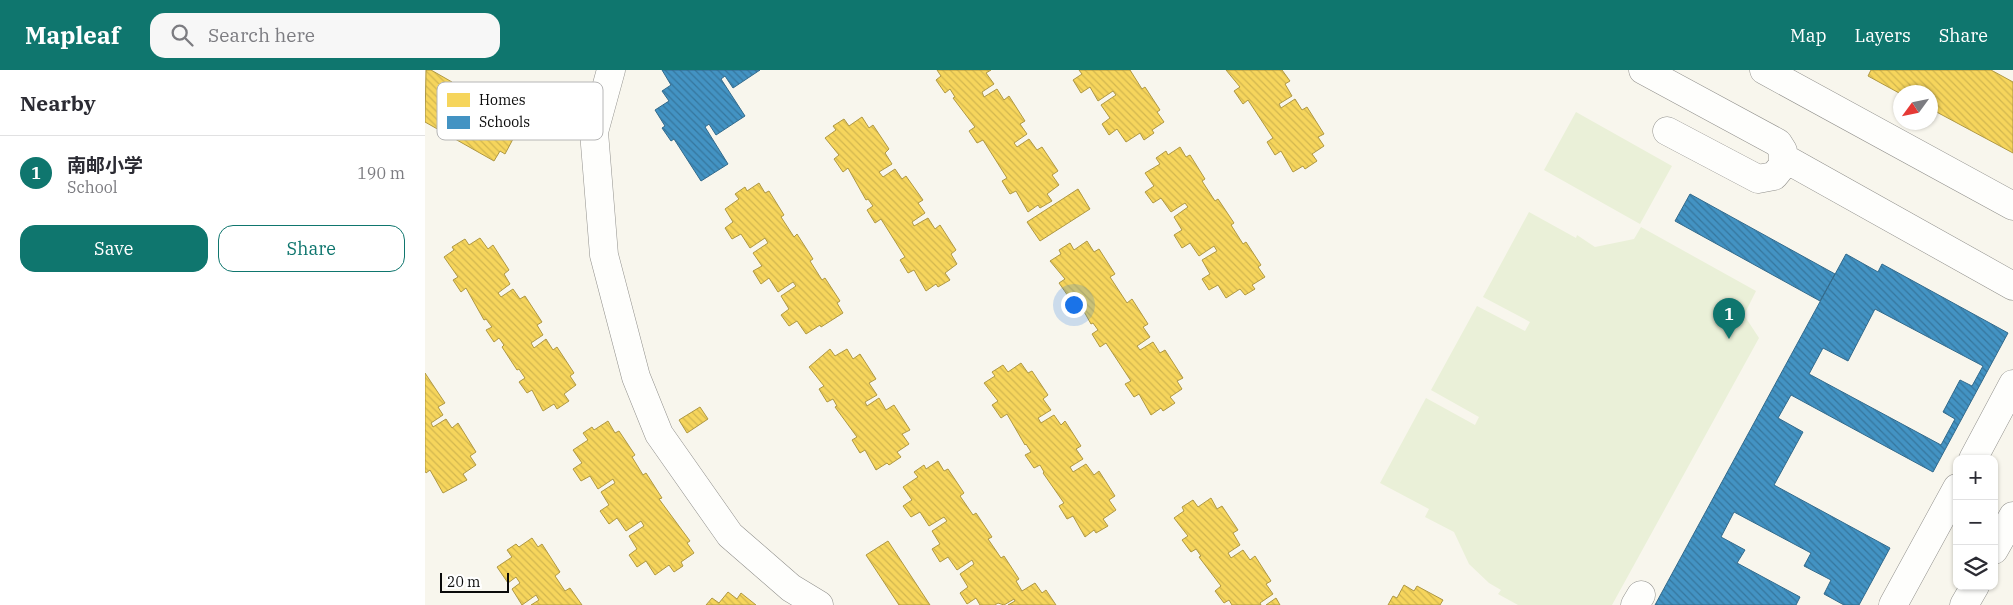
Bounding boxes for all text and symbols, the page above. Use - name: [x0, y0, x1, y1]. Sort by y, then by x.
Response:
- search box: [150, 13, 500, 58]
- text: Mapleaf: [25, 19, 120, 51]
- icon: search: [168, 21, 196, 49]
- text: Search here: [208, 23, 315, 47]
- text: Map: [1790, 24, 1827, 47]
- text: Layers: [1855, 24, 1911, 47]
- text: Share: [1939, 24, 1988, 47]
- legend: [437, 82, 603, 140]
- north arrow: [1893, 85, 1938, 130]
- text: Nearby: [20, 89, 96, 117]
- text: Homes: [479, 91, 526, 109]
- text: Schools: [479, 113, 530, 131]
- text: 南邮小学: [67, 153, 143, 177]
- text: 1: [31, 163, 41, 183]
- text: 190 m: [357, 163, 405, 183]
- text: School: [67, 177, 118, 197]
- button: Save: [20, 225, 208, 272]
- button: Share: [218, 225, 405, 272]
- your location: [1061, 292, 1087, 318]
- pin: 1: [1713, 298, 1745, 339]
- map controls: [1953, 455, 1998, 590]
- button: +: [1953, 455, 1998, 500]
- button: −: [1953, 500, 1998, 545]
- button: layers: [1953, 545, 1998, 590]
- scale bar: [440, 570, 509, 593]
- text: 20 m: [447, 573, 480, 591]

